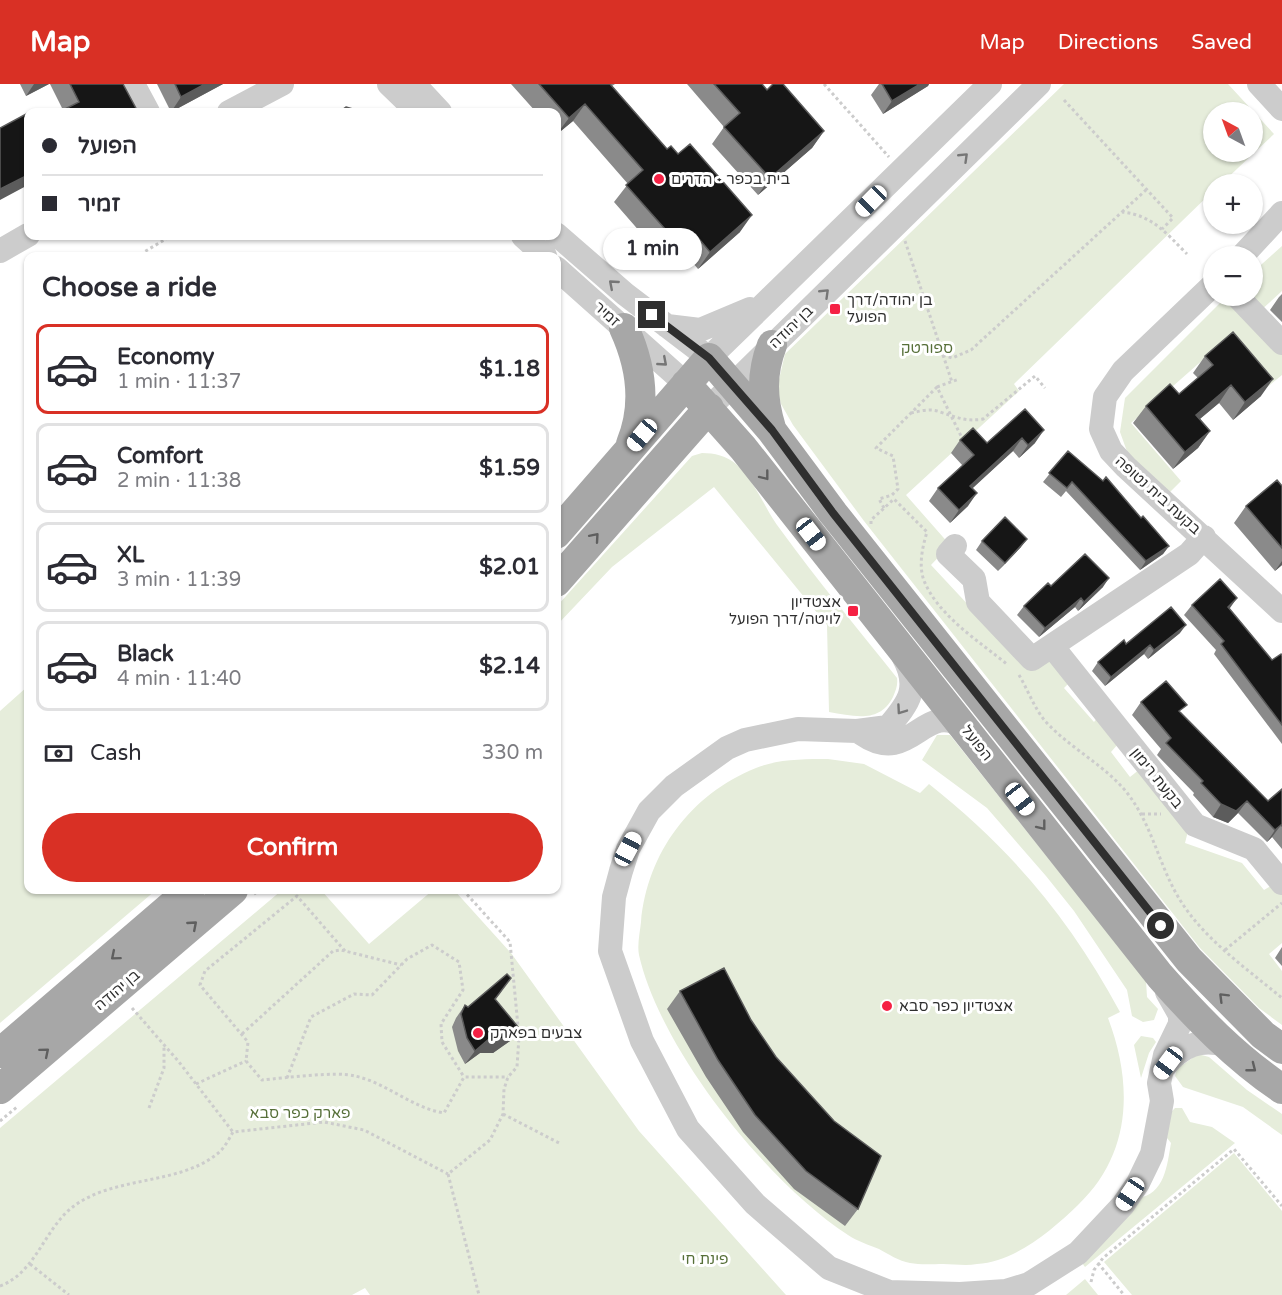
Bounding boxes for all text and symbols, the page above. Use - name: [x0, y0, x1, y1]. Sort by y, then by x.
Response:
- text: Map: [30, 25, 90, 59]
- text: Map: [979, 30, 1025, 55]
- text: Directions: [1058, 30, 1158, 55]
- text: Saved: [1191, 30, 1252, 55]
- north arrow: [1203, 102, 1263, 162]
- map controls: [1203, 102, 1263, 306]
- text: הפועל: [78, 133, 137, 159]
- one-way arrow: [957, 153, 968, 164]
- place label: בית בכפר - הדרים: [671, 170, 790, 188]
- marker: בית בכפר - הדרים: [652, 172, 666, 186]
- button: +: [1203, 174, 1263, 234]
- car: [852, 182, 890, 220]
- text: זמיר: [78, 191, 120, 217]
- callout: 1 min: [602, 228, 702, 270]
- text: 1 min: [626, 237, 679, 261]
- button: −: [1203, 246, 1263, 306]
- text: Choose a ride: [42, 271, 217, 304]
- one-way arrow: [609, 280, 620, 291]
- one-way arrow: [817, 290, 828, 301]
- place label: בן יהודה/דרך הפועל: [847, 291, 933, 326]
- street label: זמיר: [590, 298, 624, 330]
- route end: [638, 301, 665, 328]
- street label: בן יהודה: [765, 302, 817, 352]
- marker: בן יהודה/דרך הפועל: [828, 302, 842, 316]
- park label: ספורטק: [901, 339, 953, 357]
- icon: car: [45, 342, 99, 396]
- text: Economy: [117, 344, 214, 370]
- one-way arrow: [656, 355, 667, 366]
- text: $1.18: [479, 356, 540, 382]
- text: 1 min · 11:37: [117, 370, 241, 394]
- car: [624, 415, 660, 455]
- icon: car: [45, 441, 99, 495]
- text: Comfort: [117, 443, 203, 469]
- street label: בקעת בית נטופה: [1112, 452, 1205, 538]
- text: $1.59: [479, 455, 540, 481]
- text: 2 min · 11:38: [117, 469, 241, 493]
- one-way arrow: [758, 469, 769, 480]
- car: [793, 514, 829, 554]
- one-way arrow: [588, 533, 599, 544]
- icon: car: [45, 540, 99, 594]
- text: XL: [117, 542, 144, 568]
- text: $2.01: [479, 554, 540, 580]
- text: 3 min · 11:39: [117, 568, 241, 592]
- place label: אצטדיון לויטה/דרך הפועל: [729, 593, 841, 628]
- marker: אצטדיון לויטה/דרך הפועל: [846, 604, 860, 618]
- icon: car: [45, 639, 99, 693]
- text: Black: [117, 641, 174, 667]
- text: $2.14: [479, 653, 540, 679]
- text: 4 min · 11:40: [117, 667, 241, 691]
- one-way arrow: [898, 703, 909, 714]
- street label: הפועל: [958, 722, 996, 764]
- icon: cash: [42, 737, 75, 770]
- text: Cash: [90, 740, 142, 766]
- text: 330 m: [482, 741, 543, 765]
- street label: בקעת רימון: [1127, 744, 1187, 812]
- car: [1002, 779, 1038, 819]
- button: Confirm: [42, 813, 543, 882]
- one-way arrow: [1035, 820, 1046, 831]
- car: [612, 829, 644, 869]
- route start: [1147, 912, 1174, 939]
- one-way arrow: [186, 921, 197, 932]
- one-way arrow: [111, 949, 122, 960]
- street label: בן יהודה: [91, 966, 144, 1014]
- one-way arrow: [1219, 993, 1230, 1004]
- place label: אצטדיון כפר סבא: [899, 997, 1013, 1015]
- marker: אצטדיון כפר סבא: [880, 999, 894, 1013]
- place label: צבעים בפארק: [490, 1024, 582, 1042]
- marker: צבעים בפארק: [471, 1026, 485, 1040]
- car: [1150, 1043, 1186, 1083]
- one-way arrow: [38, 1048, 49, 1059]
- one-way arrow: [1246, 1060, 1257, 1071]
- park label: פארק כפר סבא: [250, 1104, 350, 1122]
- car: [1112, 1174, 1148, 1214]
- park label: פינת חי: [682, 1250, 728, 1268]

